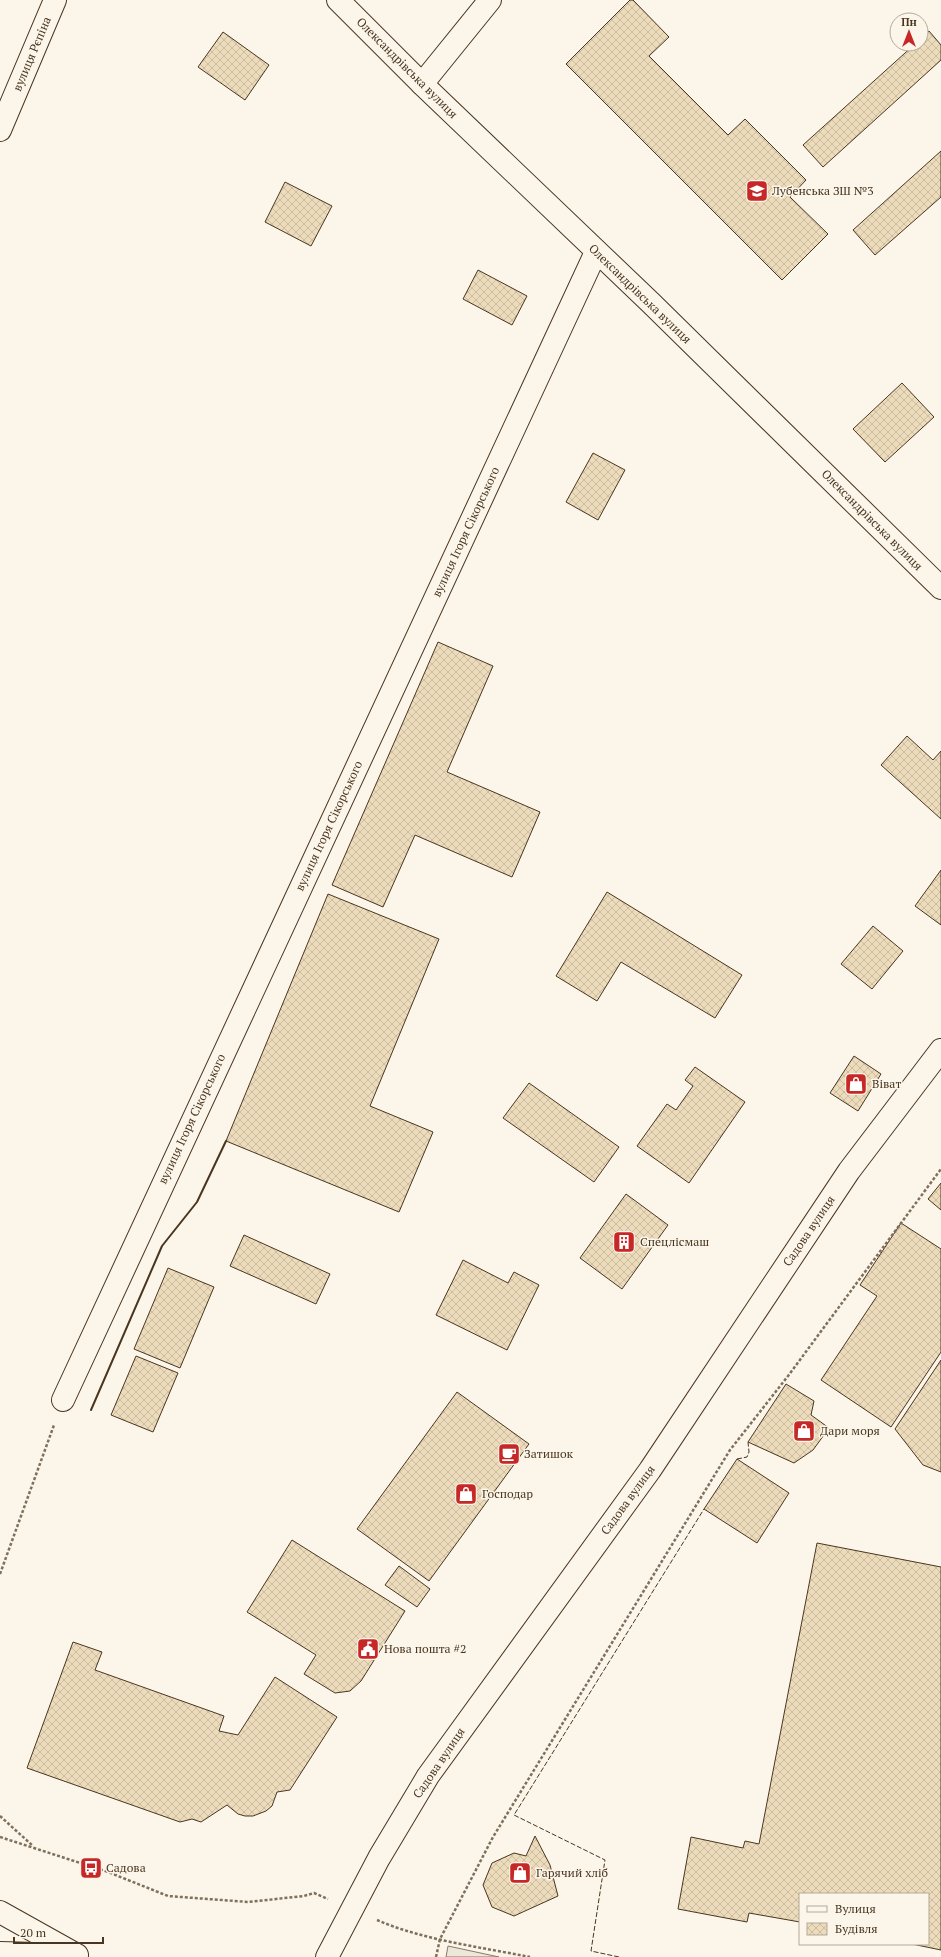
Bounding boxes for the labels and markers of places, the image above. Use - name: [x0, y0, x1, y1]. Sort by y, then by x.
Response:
- school or university icon: Лубенська ЗШ №3: [744, 178, 770, 204]
- place label: Лубенська ЗШ №3: [771, 183, 874, 198]
- shop icon: Віват: [843, 1071, 869, 1097]
- place label: Віват: [872, 1076, 901, 1091]
- building icon: Спецлісмаш: [611, 1229, 637, 1255]
- place label: Спецлісмаш: [640, 1234, 709, 1249]
- shop icon: Дари моря: [791, 1418, 817, 1444]
- place label: Дари моря: [820, 1423, 880, 1438]
- cafe icon: Затишок: [496, 1441, 522, 1467]
- place label: Затишок: [524, 1446, 574, 1461]
- shop icon: Господар: [453, 1481, 479, 1507]
- place label: Господар: [482, 1486, 533, 1501]
- public building icon: Нова пошта #2: [355, 1636, 381, 1662]
- place label: Нова пошта #2: [384, 1641, 466, 1656]
- bus stop icon: Садова: [78, 1855, 104, 1881]
- place label: Садова: [106, 1860, 146, 1875]
- shop icon: Гарячий хліб: [507, 1860, 533, 1886]
- place label: Гарячий хліб: [536, 1865, 608, 1880]

